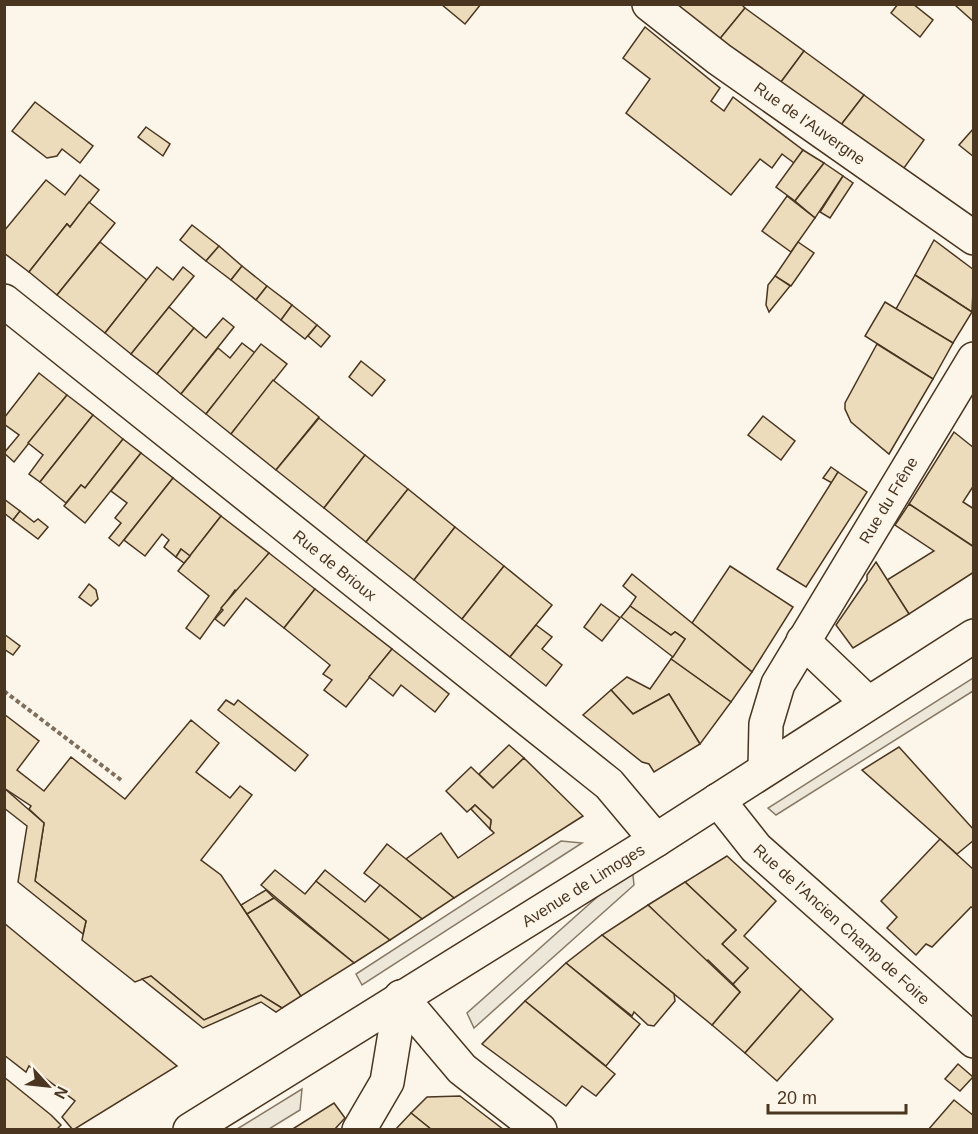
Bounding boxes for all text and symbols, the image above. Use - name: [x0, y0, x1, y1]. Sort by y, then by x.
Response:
- street label: Rue de l'Auvergne: [751, 79, 868, 168]
- street label: Rue du Frêne: [856, 454, 921, 547]
- street label: Rue de Brioux: [290, 527, 379, 604]
- street label: Avenue de Limoges: [519, 841, 648, 930]
- street label: Rue de l'Ancien Champ de Foire: [750, 841, 933, 1008]
- north arrow: [18, 1056, 78, 1116]
- scale bar: [768, 1077, 906, 1115]
- text: N: [51, 1084, 71, 1102]
- text: 20 m: [777, 1088, 817, 1108]

